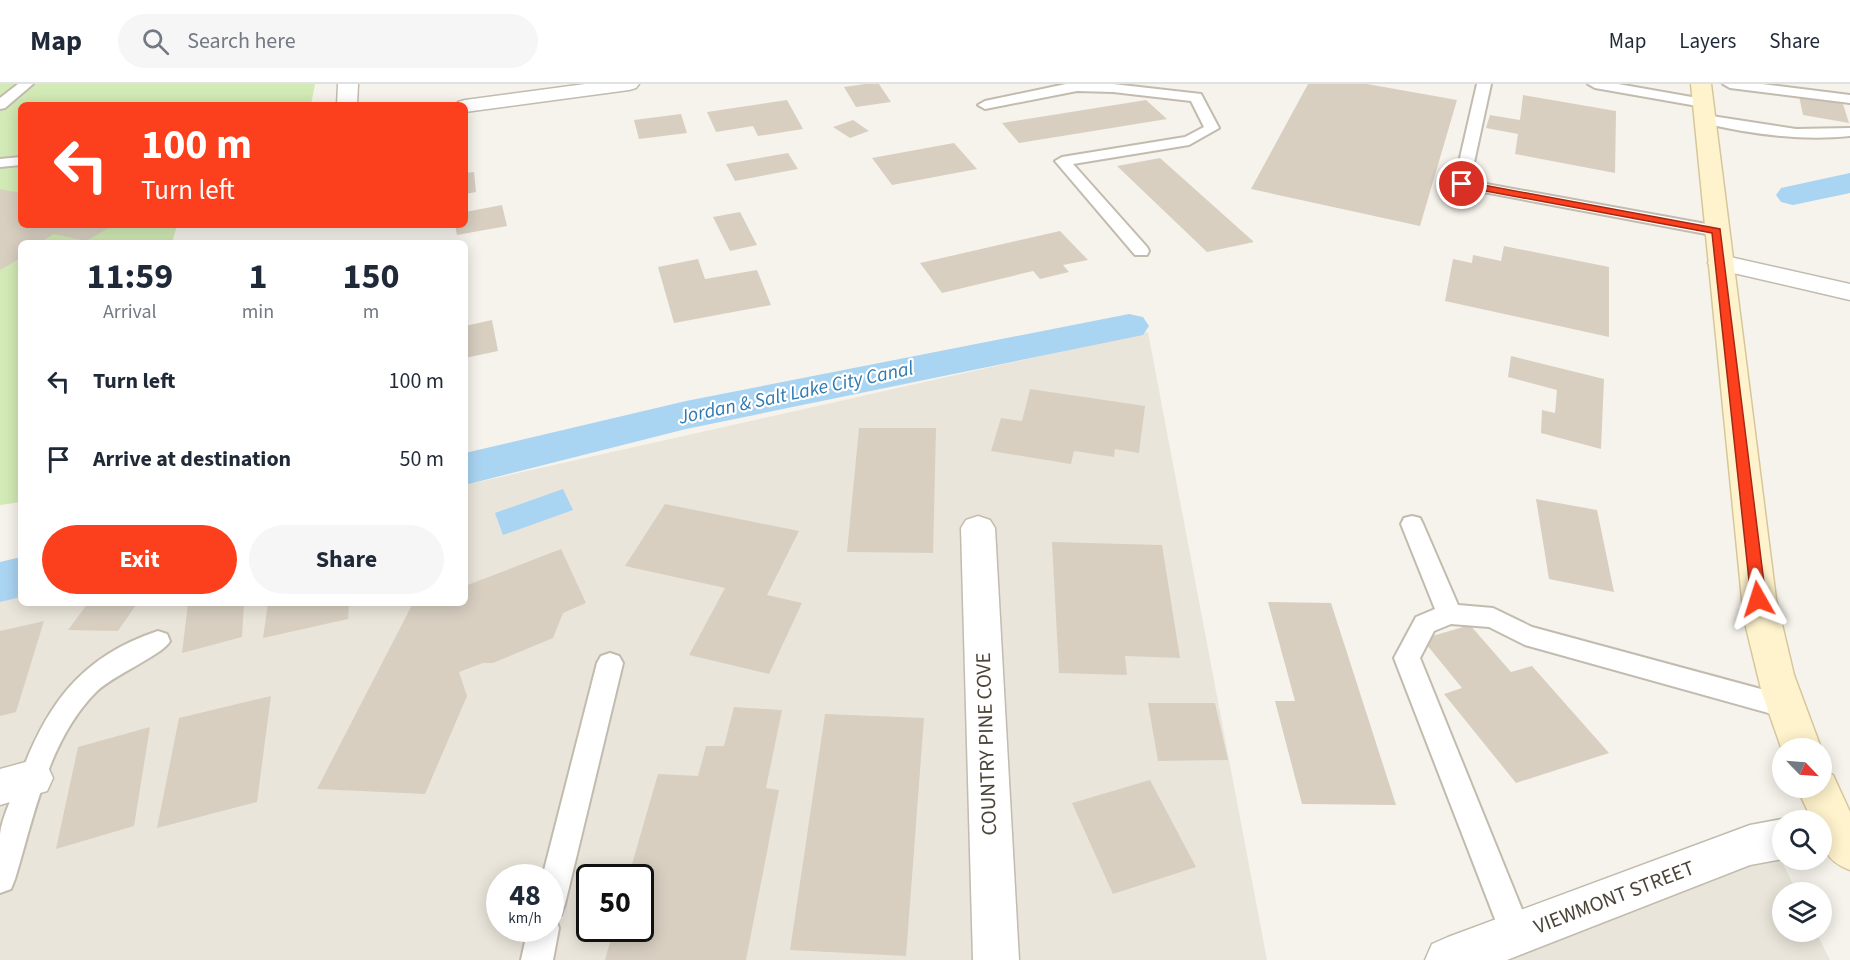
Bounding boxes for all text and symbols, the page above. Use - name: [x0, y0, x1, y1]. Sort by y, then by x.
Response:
- search box: [118, 14, 538, 68]
- text: Map: [30, 21, 82, 61]
- icon: search: [139, 25, 172, 58]
- text: Search here: [187, 25, 296, 57]
- text: Map: [1609, 26, 1646, 56]
- text: Layers: [1679, 26, 1736, 56]
- text: Share: [1769, 26, 1820, 56]
- text: 100 m: [141, 115, 252, 175]
- icon: left: [42, 126, 120, 204]
- pin: [1436, 158, 1487, 209]
- icon: arrive: [1445, 167, 1478, 200]
- text: Turn left: [141, 171, 235, 210]
- text: 11:59: [86, 251, 173, 302]
- text: 1: [248, 251, 267, 302]
- text: 150: [343, 251, 400, 302]
- text: Arrival: [103, 298, 157, 326]
- text: min: [242, 298, 274, 326]
- text: m: [363, 298, 379, 326]
- water label: Jordan & Salt Lake City Canal: [675, 354, 916, 432]
- icon: left: [42, 365, 75, 398]
- text: Turn left: [93, 365, 175, 397]
- text: 100 m: [389, 365, 444, 397]
- icon: arrive: [42, 443, 75, 476]
- text: Arrive at destination: [93, 443, 291, 475]
- text: 50 m: [399, 443, 444, 475]
- button: Exit: [42, 525, 237, 594]
- button: Share: [249, 525, 444, 594]
- position arrow: [1726, 567, 1790, 631]
- street label: COUNTRY PINE COVE: [968, 652, 1004, 836]
- north arrow: [1772, 738, 1832, 798]
- map controls: [1772, 738, 1832, 942]
- button: search: [1772, 810, 1832, 870]
- street label: VIEWMONT STREET: [1529, 853, 1699, 941]
- speed limit sign: 50: [576, 864, 654, 942]
- text: 48: [509, 874, 541, 917]
- button: layers: [1772, 882, 1832, 942]
- text: km/h: [508, 908, 542, 929]

